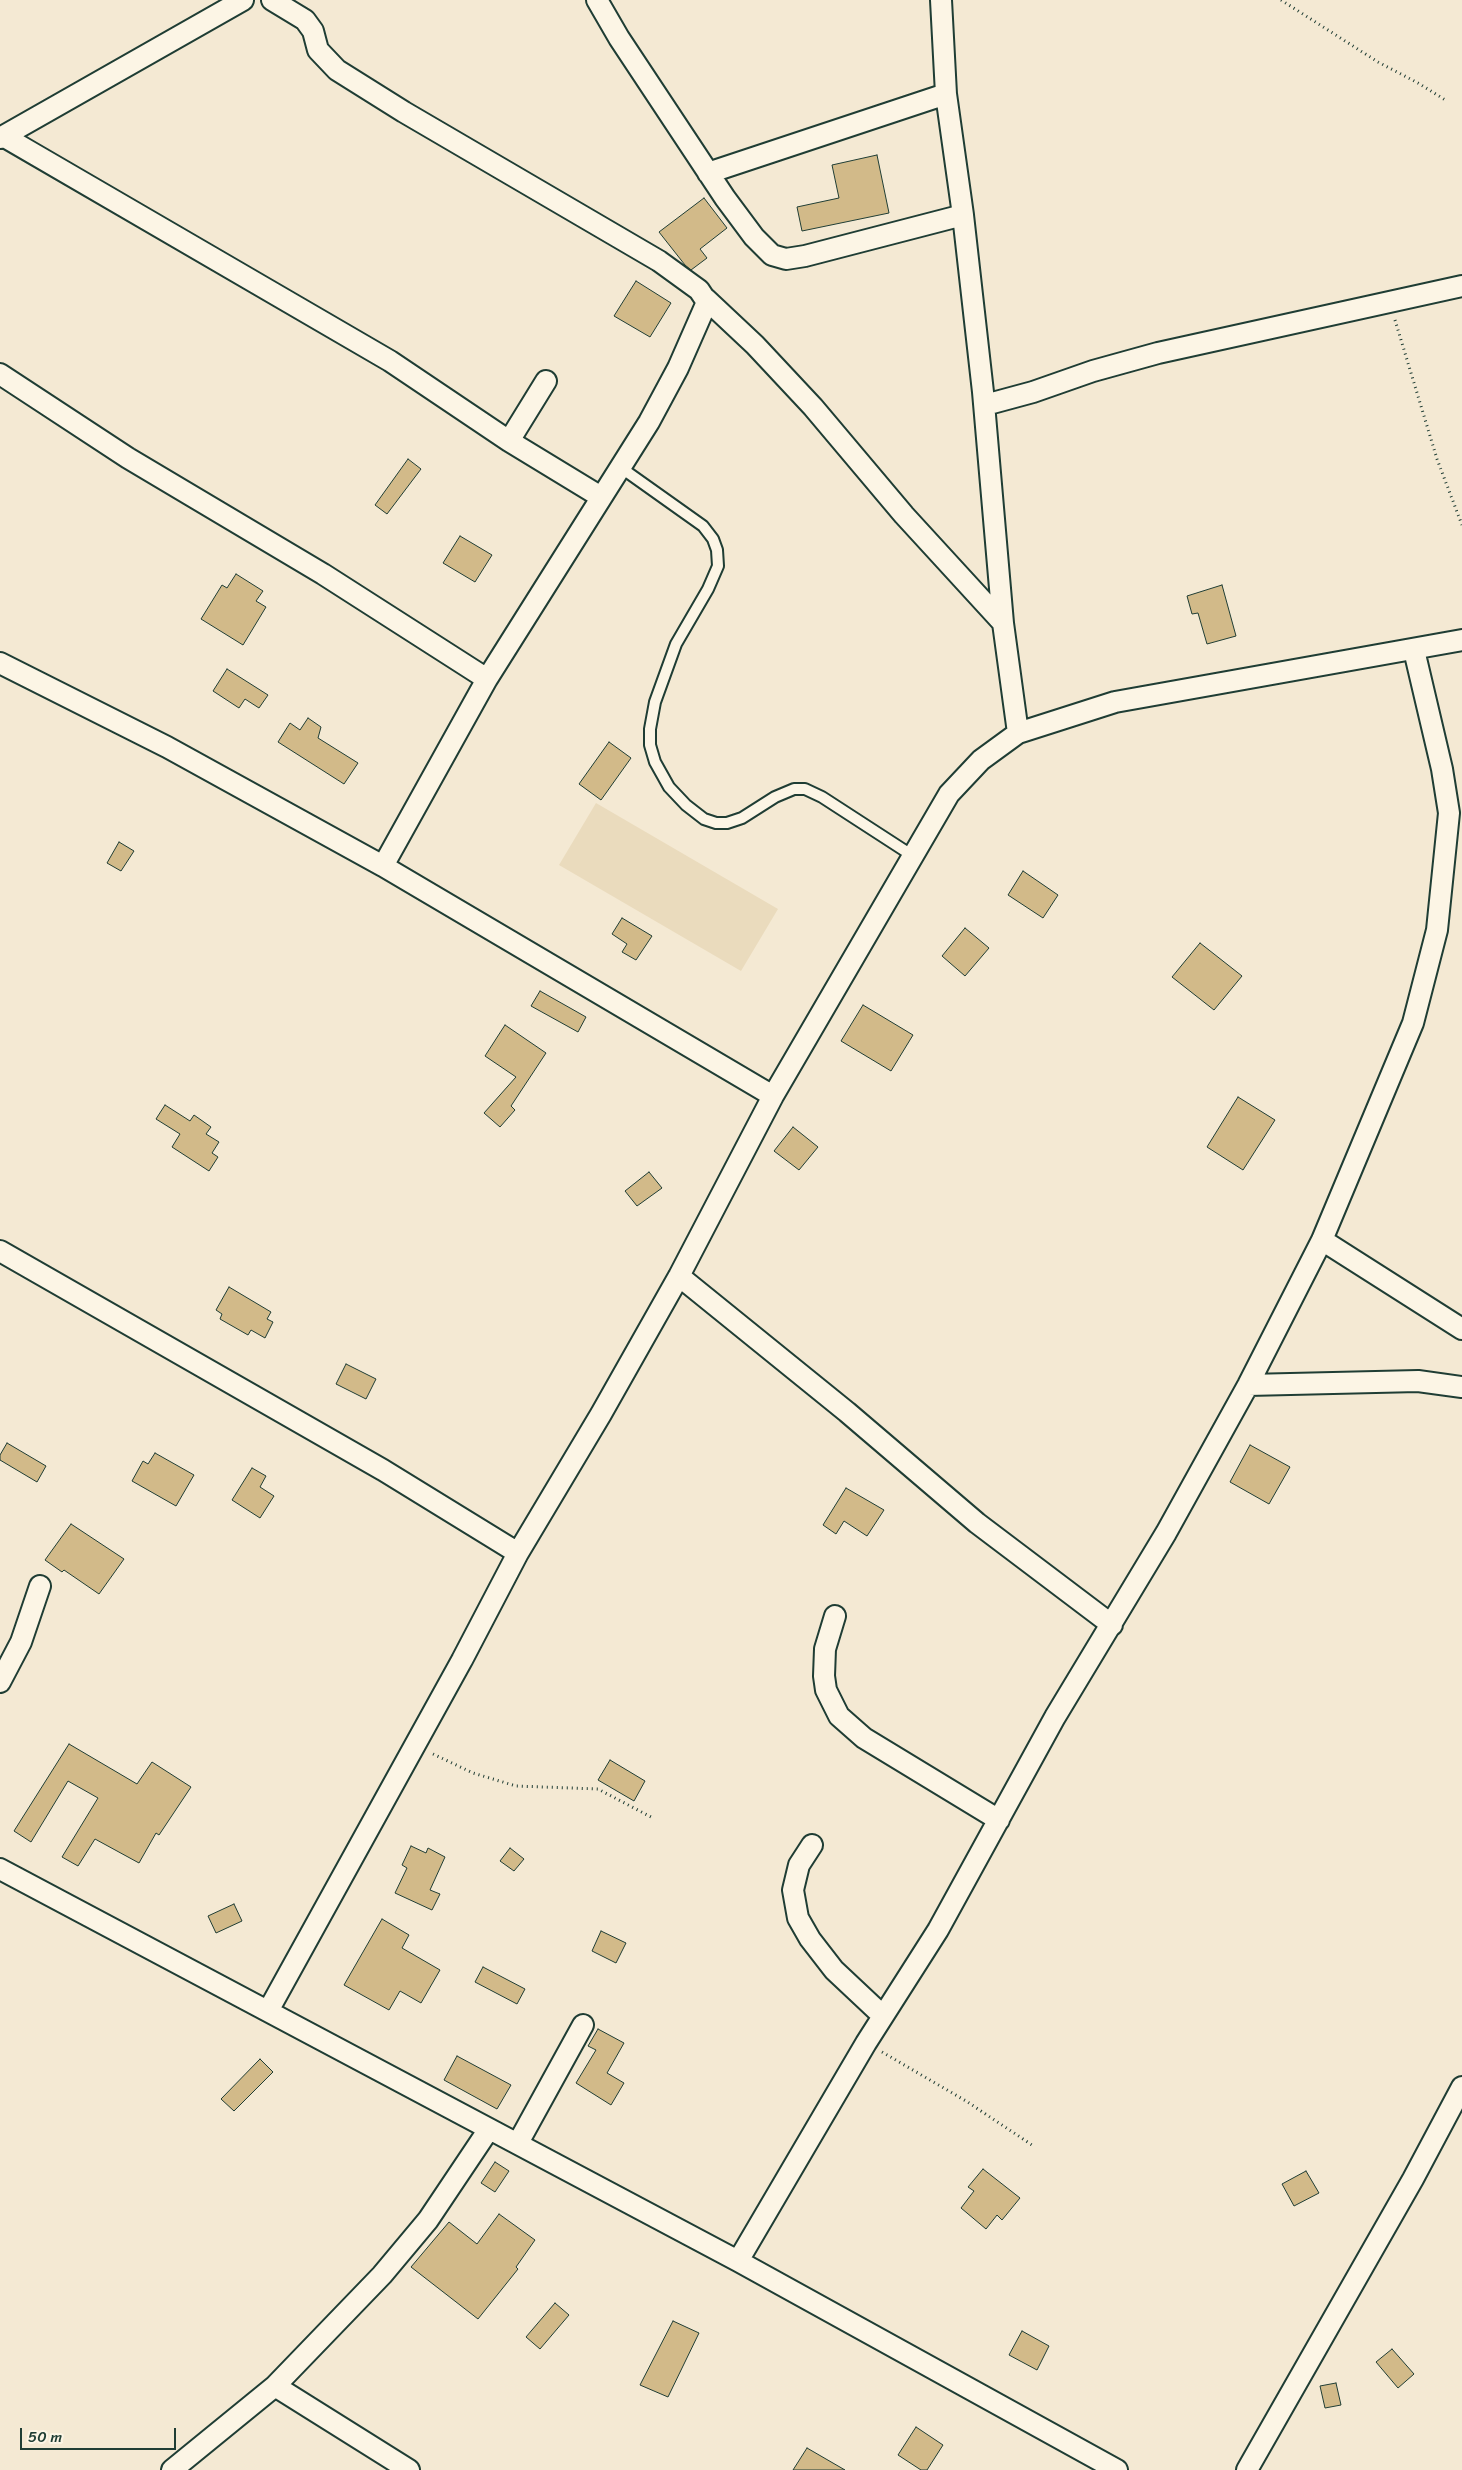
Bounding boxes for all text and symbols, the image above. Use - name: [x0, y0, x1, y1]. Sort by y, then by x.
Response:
- scale bar: [22, 2418, 179, 2450]
- text: 50 m: [28, 2424, 62, 2450]

